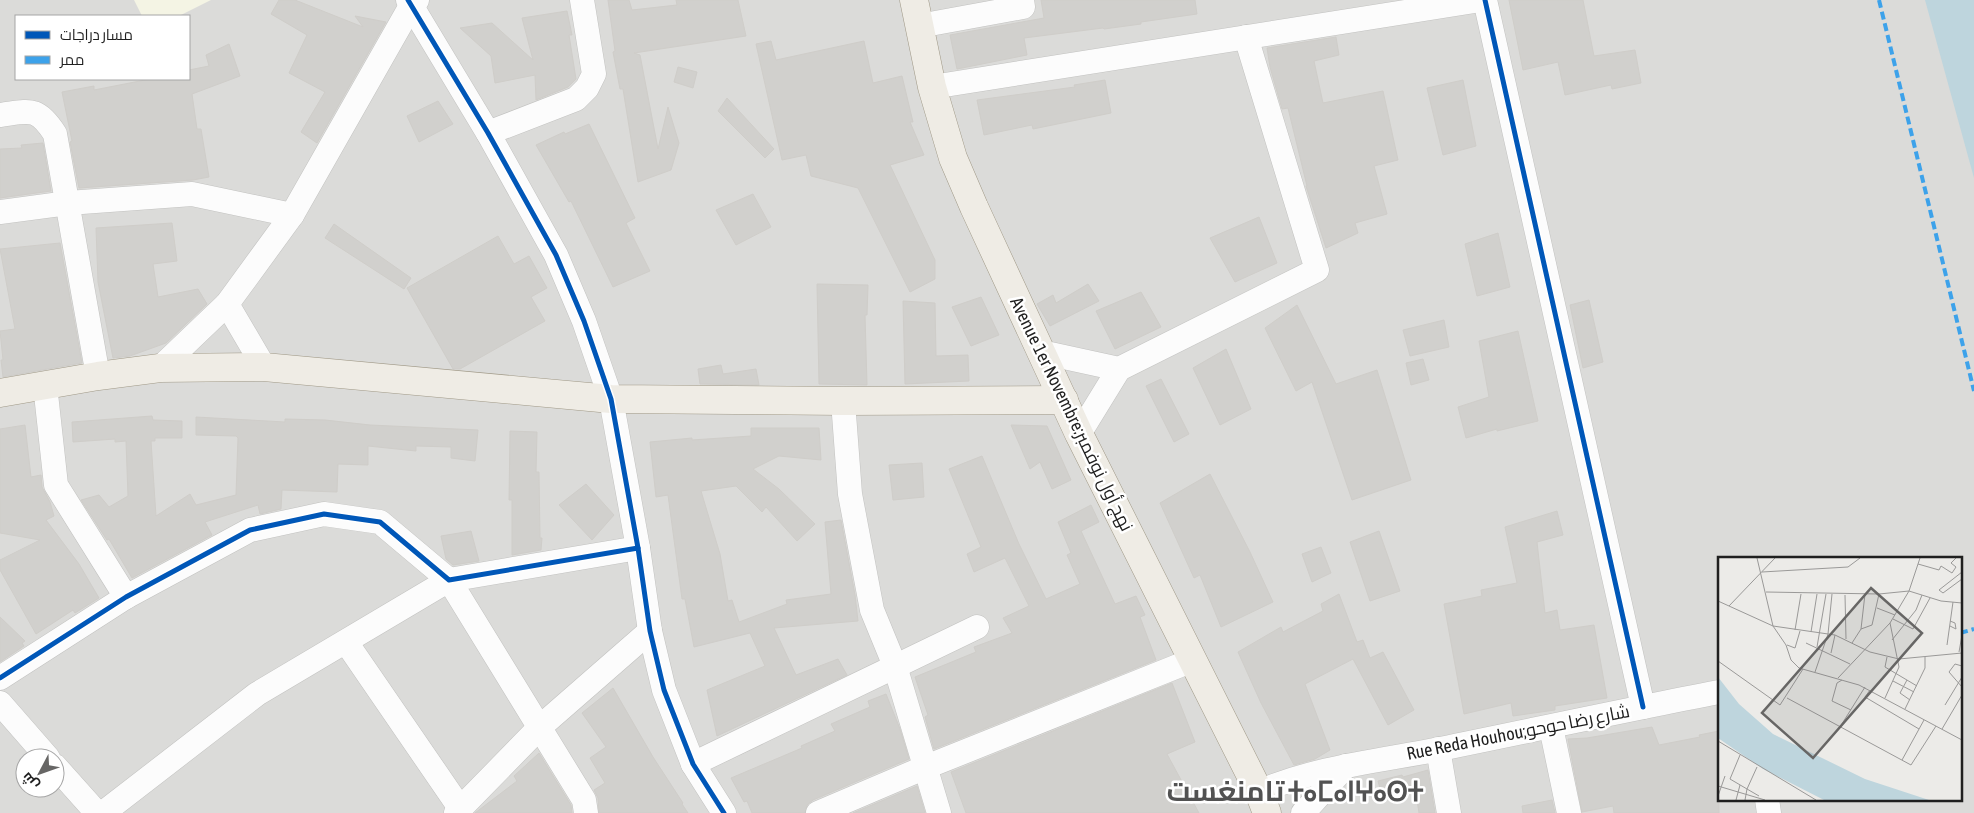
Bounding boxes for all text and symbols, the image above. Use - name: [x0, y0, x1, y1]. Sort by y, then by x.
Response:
- legend: [15, 15, 190, 80]
- text: مسار دراجات: [60, 26, 133, 44]
- text: ممر: [59, 51, 84, 69]
- street label: Avenue 1er Novembre;نهج أول نوفمبر: [1004, 294, 1138, 535]
- inset map: [1718, 557, 1962, 800]
- street label: Rue Reda Houhou;شارع رضا حوحو: [1405, 700, 1632, 766]
- north arrow: [15, 748, 65, 798]
- text: ش: [18, 769, 43, 794]
- district label: تامنغست ⵜⴰⵎⴰⵏⵖⴰⵙⵜ: [1167, 775, 1424, 807]

